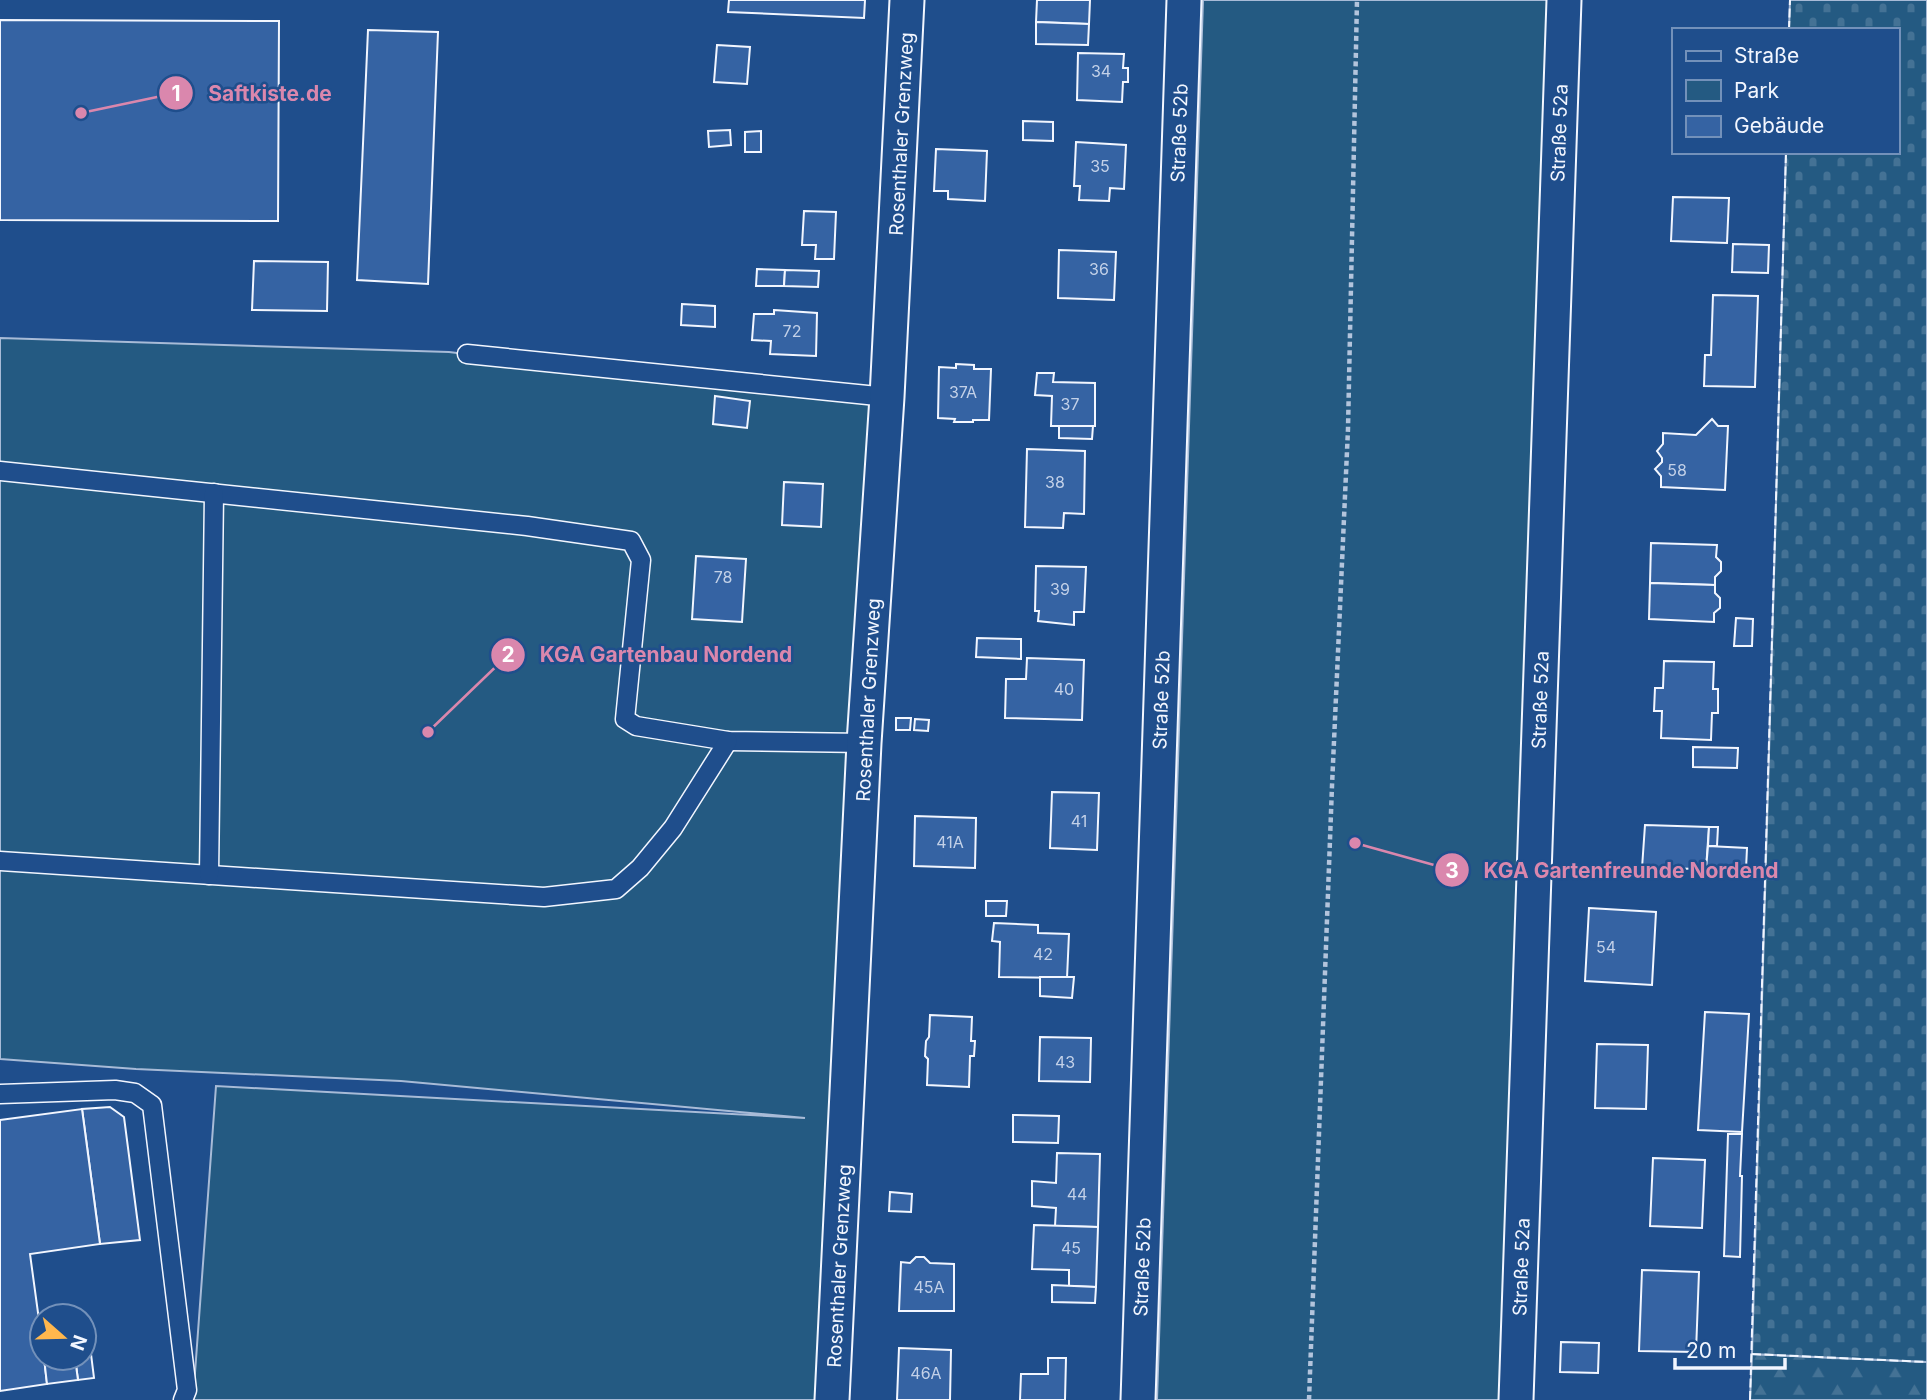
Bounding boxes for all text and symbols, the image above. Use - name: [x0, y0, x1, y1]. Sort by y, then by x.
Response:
- legend: [1672, 28, 1899, 154]
- street label: Rosenthaler Grenzweg: [885, 32, 918, 236]
- text: Straße: [1734, 43, 1799, 68]
- house number: 34: [1091, 61, 1111, 81]
- callout: Saftkiste.de: [159, 72, 346, 114]
- text: Park: [1734, 78, 1779, 103]
- text: 1: [171, 81, 181, 106]
- text: Saftkiste.de: [208, 81, 332, 106]
- street label: Straße 52b: [1166, 83, 1193, 183]
- street label: Straße 52a: [1546, 84, 1573, 182]
- text: Gebäude: [1734, 113, 1824, 138]
- house number: 35: [1090, 156, 1110, 176]
- house number: 36: [1089, 259, 1109, 279]
- house number: 72: [783, 321, 801, 341]
- house number: 37A: [949, 382, 977, 402]
- house number: 37: [1061, 394, 1079, 414]
- house number: 58: [1667, 460, 1687, 480]
- house number: 38: [1045, 472, 1065, 492]
- house number: 78: [714, 567, 732, 587]
- house number: 39: [1050, 579, 1070, 599]
- street label: Rosenthaler Grenzweg: [852, 598, 885, 802]
- callout: KGA Gartenbau Nordend: [490, 634, 806, 676]
- text: 2: [501, 642, 515, 667]
- text: KGA Gartenbau Nordend: [540, 642, 792, 667]
- street label: Straße 52b: [1148, 650, 1175, 750]
- street label: Straße 52a: [1527, 651, 1554, 749]
- house number: 40: [1054, 679, 1074, 699]
- house number: 41: [1071, 811, 1087, 831]
- house number: 41A: [936, 832, 964, 852]
- callout: KGA Gartenfreunde Nordend: [1435, 849, 1793, 891]
- text: 3: [1445, 858, 1459, 883]
- text: KGA Gartenfreunde Nordend: [1484, 858, 1778, 883]
- house number: 54: [1596, 937, 1616, 957]
- house number: 42: [1033, 944, 1053, 964]
- house number: 43: [1055, 1052, 1075, 1072]
- street label: Rosenthaler Grenzweg: [823, 1164, 856, 1368]
- house number: 44: [1067, 1184, 1087, 1204]
- street label: Straße 52b: [1129, 1217, 1156, 1317]
- street label: Straße 52a: [1508, 1218, 1535, 1316]
- house number: 45: [1061, 1238, 1081, 1258]
- house number: 45A: [913, 1277, 945, 1297]
- north arrow: [28, 1302, 98, 1372]
- scale bar: [1675, 1326, 1785, 1370]
- text: N: [65, 1332, 92, 1353]
- text: 20 m: [1686, 1338, 1736, 1363]
- house number: 46A: [910, 1363, 942, 1383]

